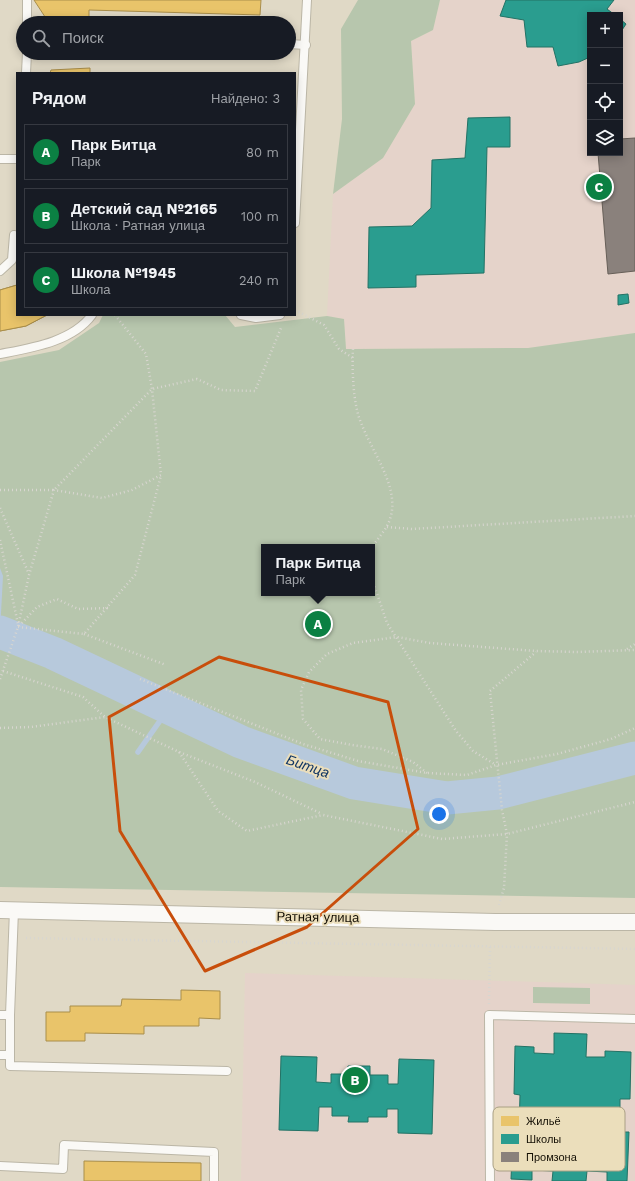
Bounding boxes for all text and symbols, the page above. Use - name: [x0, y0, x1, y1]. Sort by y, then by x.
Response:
- map controls: [587, 12, 623, 156]
- button: +: [587, 12, 623, 48]
- search box: [16, 16, 296, 60]
- icon: search: [30, 27, 52, 49]
- text: Поиск: [62, 29, 104, 47]
- button: −: [587, 48, 623, 84]
- button: locate: [587, 84, 623, 120]
- text: Рядом: [32, 88, 87, 108]
- text: Найдено: 3: [211, 91, 280, 106]
- button: layers: [587, 120, 623, 156]
- text: Парк Битца: [71, 136, 156, 154]
- text: A: [42, 145, 50, 160]
- text: 80 m: [246, 145, 279, 160]
- text: Парк: [71, 154, 101, 169]
- pin: C: [586, 172, 612, 202]
- text: Детский сад №2165: [71, 200, 217, 218]
- text: B: [42, 209, 50, 224]
- text: 100 m: [241, 209, 279, 224]
- text: Школа · Ратная улица: [71, 218, 205, 233]
- text: Школа №1945: [71, 264, 176, 282]
- text: C: [42, 273, 50, 288]
- text: 240 m: [239, 273, 279, 288]
- text: Школа: [71, 282, 111, 297]
- popup: [261, 544, 375, 596]
- text: Парк Битца: [275, 554, 361, 572]
- text: Парк: [275, 572, 305, 587]
- pin: A: [305, 609, 331, 639]
- water label: Битца: [284, 751, 332, 781]
- your location: [429, 804, 449, 824]
- street label: Ратная улица: [276, 909, 360, 925]
- pin: B: [342, 1065, 368, 1095]
- legend: [493, 1107, 625, 1171]
- text: Жильё: [526, 1115, 561, 1128]
- text: Школы: [526, 1133, 561, 1146]
- text: Промзона: [526, 1151, 578, 1164]

